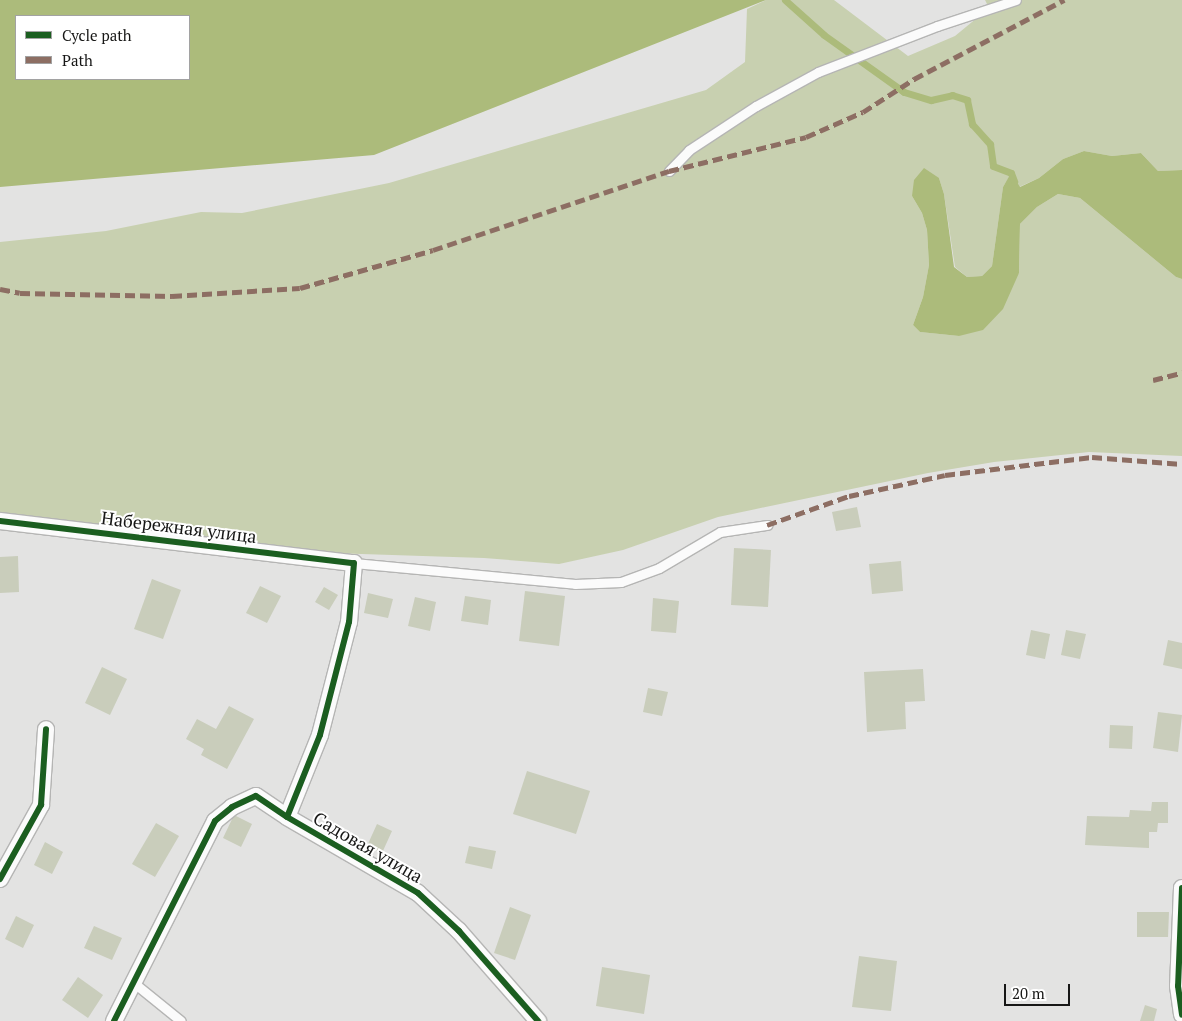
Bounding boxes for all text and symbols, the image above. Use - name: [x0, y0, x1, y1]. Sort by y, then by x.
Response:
- legend: [15, 15, 190, 80]
- text: Cycle path: [62, 25, 132, 45]
- text: Path: [62, 50, 93, 70]
- street label: Набережная улица: [100, 507, 258, 547]
- street label: Садовая улица: [309, 807, 427, 887]
- scale bar: [1007, 974, 1073, 1006]
- text: 20 m: [1012, 983, 1045, 1003]

